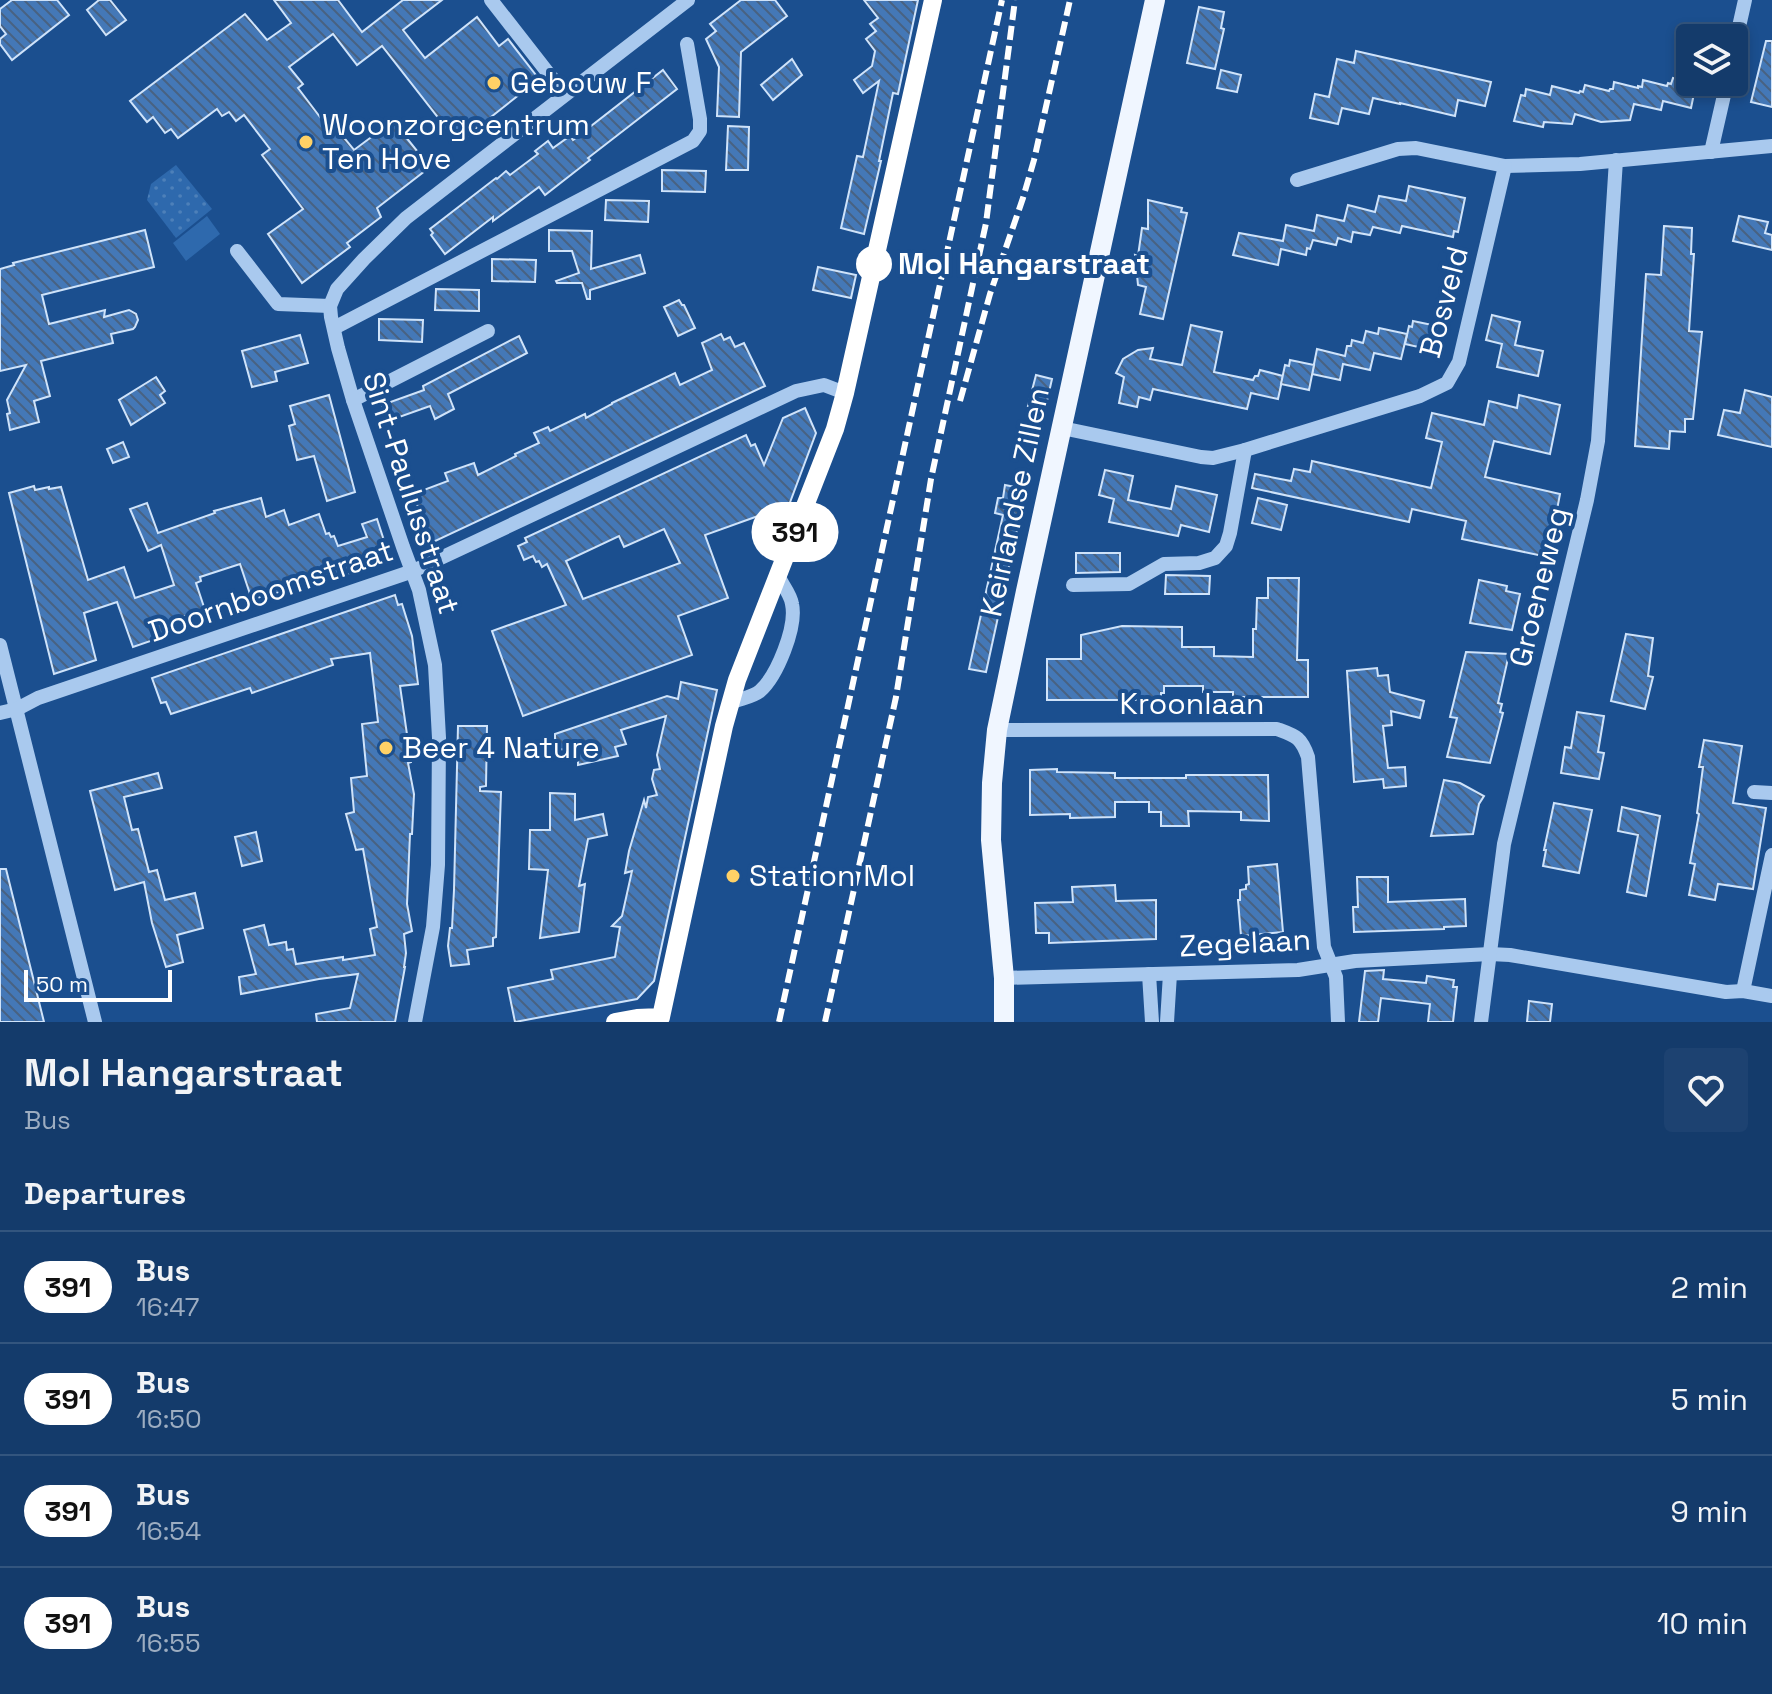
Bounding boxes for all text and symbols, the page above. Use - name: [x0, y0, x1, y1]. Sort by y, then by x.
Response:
- map controls: [1676, 24, 1748, 96]
- button: layers: [1676, 24, 1748, 96]
- place label: Gebouw F: [510, 63, 652, 102]
- marker: Gebouw F: [485, 74, 503, 92]
- place label: Woonzorgcentrum Ten Hove: [322, 105, 590, 178]
- marker: Woonzorgcentrum Ten Hove: [297, 133, 315, 151]
- street label: Bosveld: [1410, 242, 1477, 362]
- place label: Mol Hangarstraat: [898, 244, 1150, 283]
- marker: Mol Hangarstraat: [857, 247, 891, 281]
- street label: Sint-Paulusstraat: [354, 367, 469, 619]
- street label: Keirlandse Zillen: [971, 384, 1058, 620]
- street label: Groeneweg: [1500, 503, 1577, 671]
- line badge: 391: [749, 506, 841, 558]
- text: 391: [772, 514, 818, 550]
- street label: Doornboomstraat: [143, 530, 398, 651]
- street label: Kroonlaan: [1120, 684, 1264, 723]
- place label: Beer 4 Nature: [402, 728, 600, 767]
- marker: Beer 4 Nature: [377, 739, 395, 757]
- place label: Station Mol: [749, 856, 915, 895]
- marker: Station Mol: [724, 867, 742, 885]
- street label: Zegelaan: [1178, 920, 1312, 965]
- scale bar: [24, 966, 172, 1002]
- text: 50 m: [36, 970, 88, 998]
- button: heart: [1664, 1048, 1748, 1132]
- text: Mol Hangarstraat: [24, 1049, 343, 1097]
- text: Bus: [24, 1103, 71, 1137]
- text: Departures: [24, 1174, 186, 1213]
- text: Bus: [136, 1251, 190, 1290]
- text: 2 min: [1671, 1268, 1748, 1307]
- text: 391: [45, 1269, 91, 1305]
- text: 16:47: [136, 1290, 199, 1324]
- text: Bus: [136, 1363, 190, 1402]
- text: 5 min: [1671, 1380, 1748, 1419]
- text: 391: [45, 1381, 91, 1417]
- text: 16:50: [136, 1402, 202, 1436]
- text: Bus: [136, 1475, 190, 1514]
- text: 9 min: [1670, 1492, 1748, 1531]
- text: 391: [45, 1493, 91, 1529]
- text: 16:54: [136, 1514, 201, 1548]
- text: Bus: [136, 1587, 190, 1626]
- text: 10 min: [1657, 1604, 1748, 1643]
- text: 391: [45, 1605, 91, 1641]
- text: 16:55: [136, 1626, 201, 1660]

